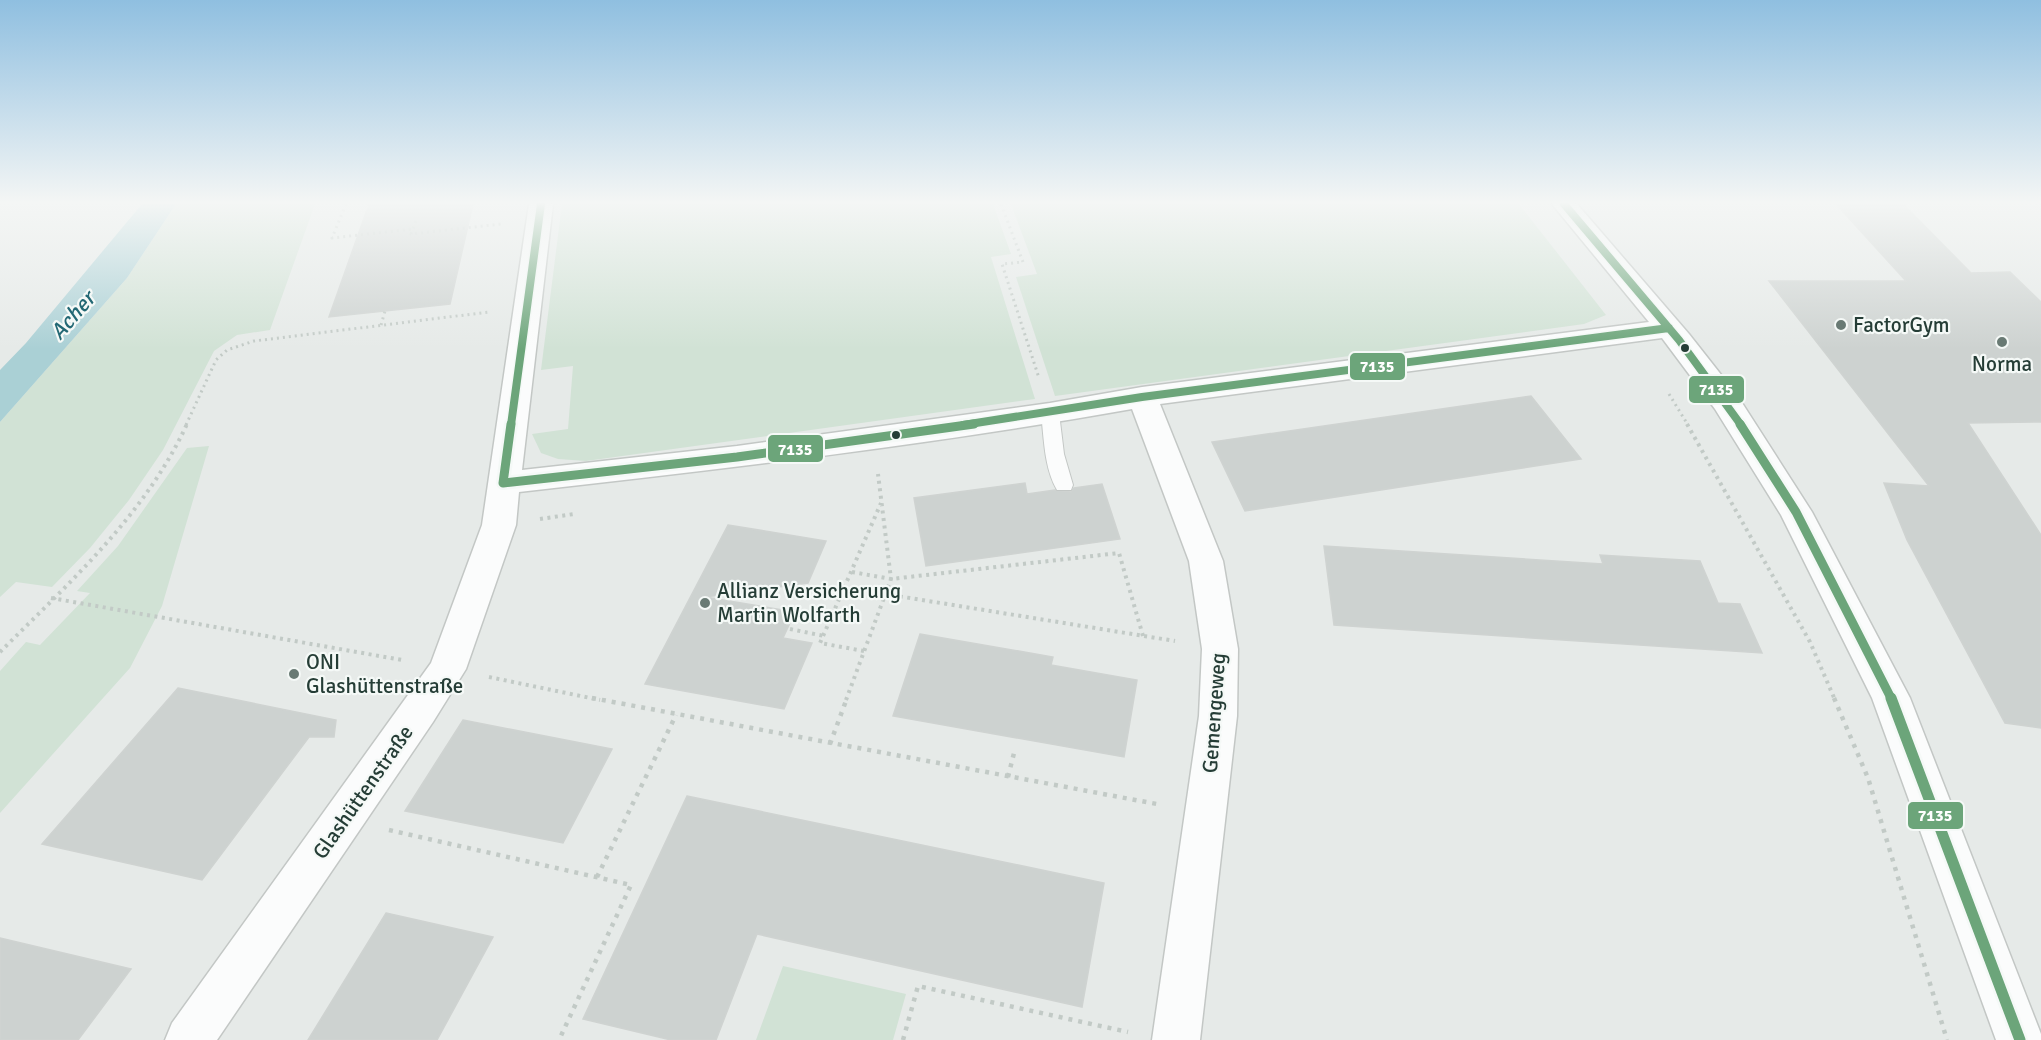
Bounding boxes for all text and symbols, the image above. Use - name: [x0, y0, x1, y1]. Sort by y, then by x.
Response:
- water label: Acher: [44, 284, 102, 345]
- place label: FactorGym: [1853, 312, 1949, 338]
- marker: FactorGym: [1834, 318, 1848, 332]
- marker: Norma: [1995, 335, 2009, 349]
- unlabelled marker: [1679, 342, 1691, 354]
- place label: Norma: [1972, 351, 2032, 377]
- line badge: 7135: [1349, 352, 1406, 381]
- text: 7135: [1360, 357, 1394, 377]
- line badge: 7135: [1688, 375, 1745, 404]
- text: 7135: [1699, 380, 1733, 400]
- unlabelled marker: [890, 429, 902, 441]
- line badge: 7135: [767, 434, 824, 463]
- text: 7135: [778, 440, 812, 460]
- place label: Allianz Versicherung Martin Wolfarth: [717, 578, 901, 628]
- marker: Allianz Versicherung Martin Wolfarth: [698, 596, 712, 610]
- place label: ONI Glashüttenstraße: [306, 649, 463, 699]
- street label: Gemengeweg: [1197, 652, 1231, 774]
- marker: ONI Glashüttenstraße: [287, 667, 301, 681]
- street label: Glashüttenstraße: [307, 720, 419, 864]
- line badge: 7135: [1907, 801, 1964, 830]
- text: 7135: [1918, 806, 1952, 826]

